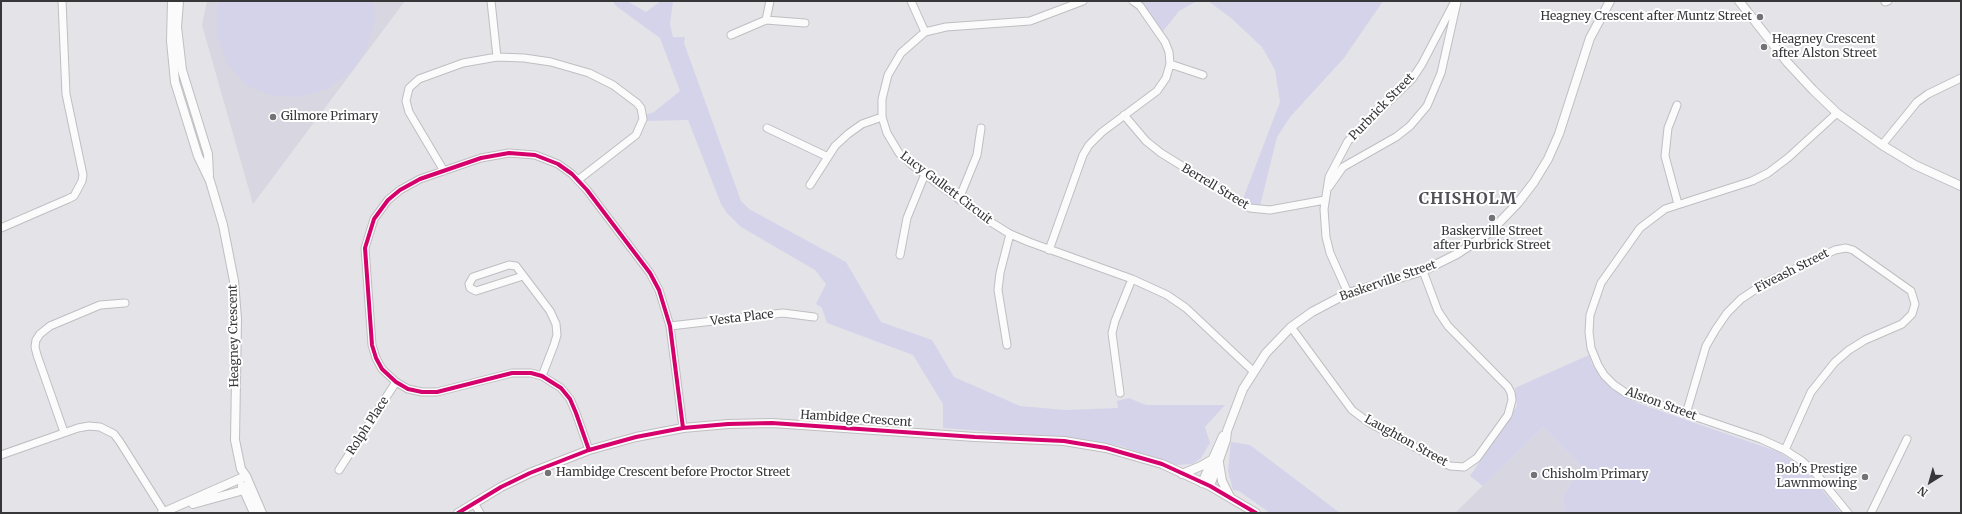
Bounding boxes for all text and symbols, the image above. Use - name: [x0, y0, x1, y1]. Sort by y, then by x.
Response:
- place label: Heagney Crescent after Muntz Street: [1541, 10, 1752, 24]
- marker: Heagney Crescent after Muntz Street: [1755, 12, 1765, 22]
- place label: Heagney Crescent after Alston Street: [1772, 33, 1877, 61]
- marker: Heagney Crescent after Alston Street: [1759, 42, 1769, 52]
- street label: Purbrick Street: [1346, 71, 1418, 143]
- place label: Gilmore Primary: [281, 110, 378, 124]
- marker: Gilmore Primary: [268, 112, 278, 122]
- street label: Lucy Gullett Circuit: [897, 149, 995, 227]
- street label: Berrell Street: [1179, 161, 1251, 213]
- district label: CHISHOLM: [1419, 189, 1517, 209]
- marker: Baskerville Street after Purbrick Street: [1487, 213, 1497, 223]
- place label: Baskerville Street after Purbrick Street: [1433, 225, 1551, 253]
- street label: Fiveash Street: [1753, 246, 1831, 296]
- street label: Baskerville Street: [1338, 258, 1438, 304]
- street label: Heagney Crescent: [226, 284, 242, 388]
- street label: Vesta Place: [710, 307, 774, 329]
- street label: Alston Street: [1623, 384, 1699, 424]
- street label: Rolph Place: [344, 394, 392, 458]
- street label: Hambidge Crescent: [800, 408, 912, 430]
- street label: Laughton Street: [1362, 412, 1450, 470]
- north arrow: [1910, 462, 1950, 502]
- place label: Bob's Prestige Lawnmowing: [1776, 463, 1857, 491]
- place label: Hambidge Crescent before Proctor Street: [556, 466, 790, 480]
- marker: Hambidge Crescent before Proctor Street: [543, 468, 553, 478]
- place label: Chisholm Primary: [1542, 468, 1649, 482]
- marker: Chisholm Primary: [1529, 470, 1539, 480]
- marker: Bob's Prestige Lawnmowing: [1860, 472, 1870, 482]
- text: N: [1915, 483, 1930, 500]

